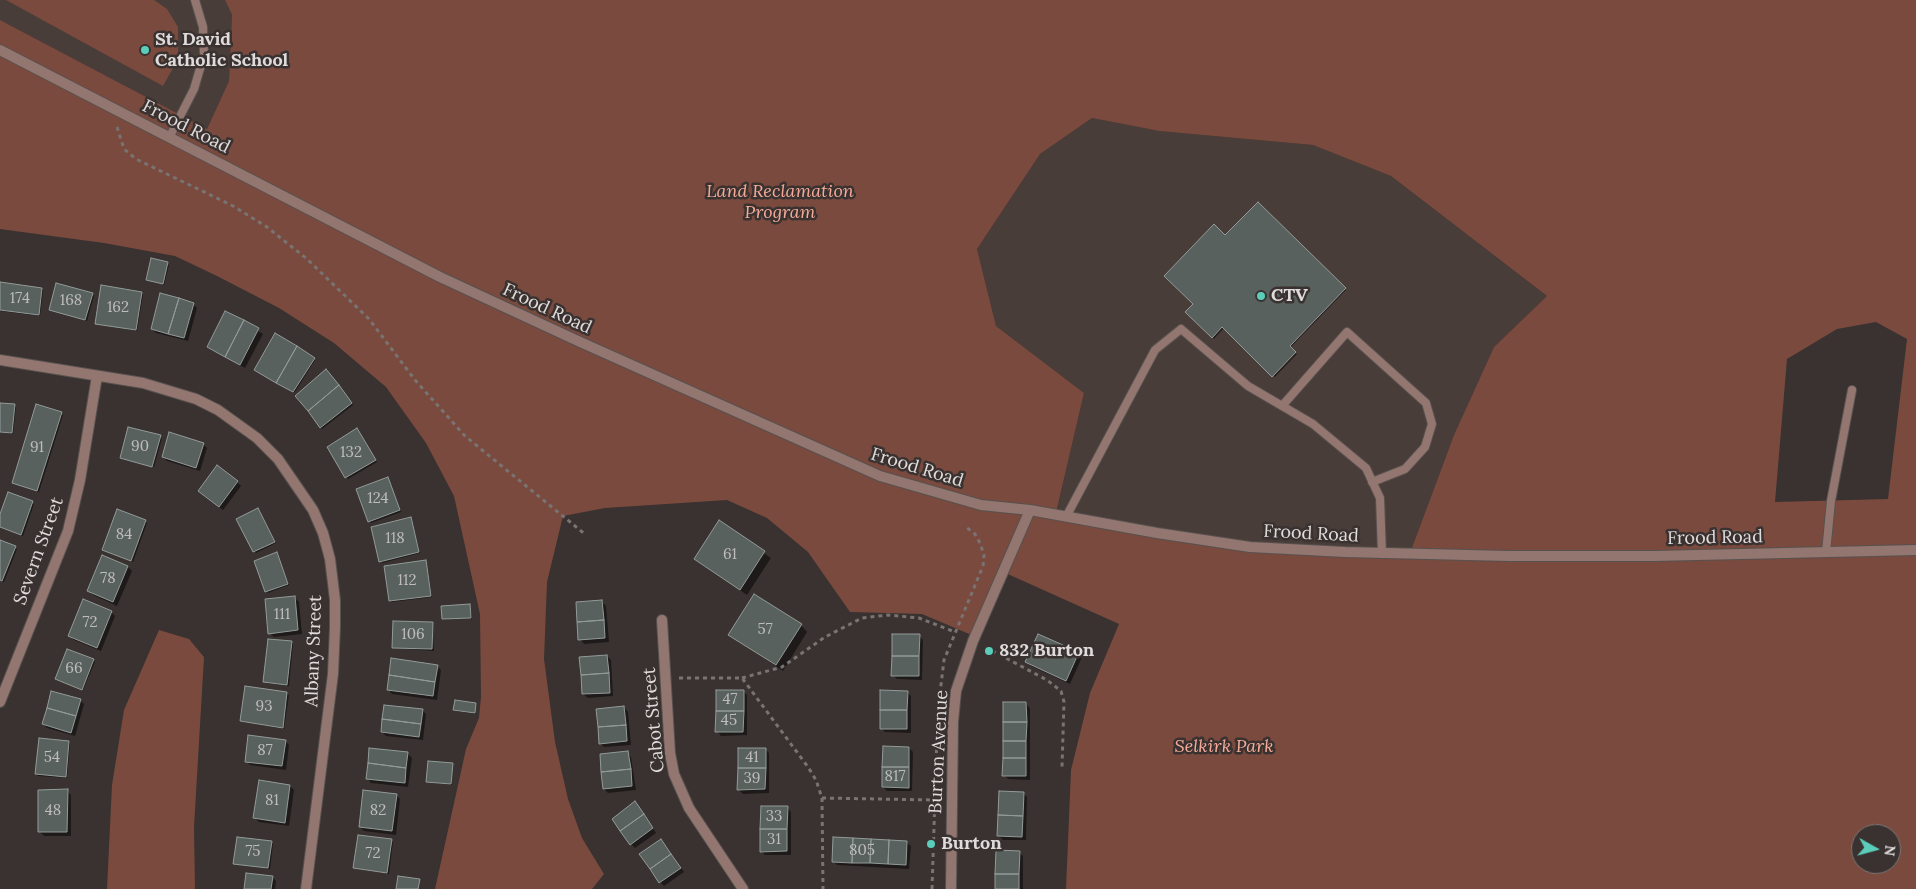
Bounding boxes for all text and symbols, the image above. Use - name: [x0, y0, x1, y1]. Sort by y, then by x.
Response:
- place label: St. David Catholic School: [155, 29, 288, 72]
- marker: St. David Catholic School: [139, 44, 151, 56]
- street label: Frood Road: [138, 96, 234, 158]
- park label: Land Reclamation Program: [706, 181, 854, 223]
- street label: Frood Road: [499, 279, 595, 339]
- place label: CTV: [1271, 285, 1308, 307]
- house number: 174: [10, 290, 30, 308]
- marker: CTV: [1255, 290, 1267, 302]
- house number: 168: [60, 292, 82, 310]
- house number: 162: [107, 299, 129, 317]
- house number: 90: [131, 438, 149, 456]
- house number: 91: [30, 439, 44, 457]
- house number: 132: [340, 444, 362, 462]
- street label: Frood Road: [868, 444, 966, 492]
- house number: 124: [367, 490, 389, 508]
- street label: Severn Street: [10, 494, 68, 608]
- street label: Frood Road: [1263, 521, 1359, 547]
- house number: 84: [116, 526, 132, 544]
- street label: Frood Road: [1667, 526, 1763, 550]
- house number: 118: [385, 530, 405, 548]
- house number: 61: [723, 546, 737, 564]
- house number: 78: [100, 570, 116, 588]
- house number: 112: [398, 572, 416, 590]
- street label: Albany Street: [301, 595, 327, 707]
- house number: 111: [274, 606, 290, 624]
- house number: 72: [83, 614, 97, 632]
- house number: 57: [757, 621, 773, 639]
- house number: 106: [401, 626, 425, 644]
- place label: 832 Burton: [999, 640, 1094, 662]
- marker: 832 Burton: [983, 645, 995, 657]
- house number: 66: [65, 660, 83, 678]
- street label: Cabot Street: [639, 666, 669, 774]
- street label: Burton Avenue: [925, 690, 953, 814]
- house number: 47: [722, 691, 738, 709]
- house number: 93: [255, 698, 273, 716]
- house number: 45: [721, 712, 737, 730]
- park label: Selkirk Park: [1174, 736, 1274, 758]
- house number: 87: [257, 742, 273, 760]
- house number: 54: [44, 749, 60, 767]
- house number: 41: [745, 749, 759, 767]
- house number: 817: [885, 768, 905, 786]
- house number: 39: [743, 770, 761, 788]
- house number: 81: [265, 792, 279, 810]
- house number: 48: [45, 802, 61, 820]
- house number: 82: [370, 802, 386, 820]
- house number: 33: [766, 808, 782, 826]
- north arrow: [1851, 824, 1901, 874]
- house number: 31: [767, 831, 781, 849]
- place label: Burton: [941, 833, 1002, 855]
- marker: Burton: [925, 838, 937, 850]
- house number: 805: [849, 842, 875, 860]
- house number: 75: [245, 843, 261, 861]
- text: N: [1880, 844, 1899, 857]
- house number: 72: [366, 845, 380, 863]

